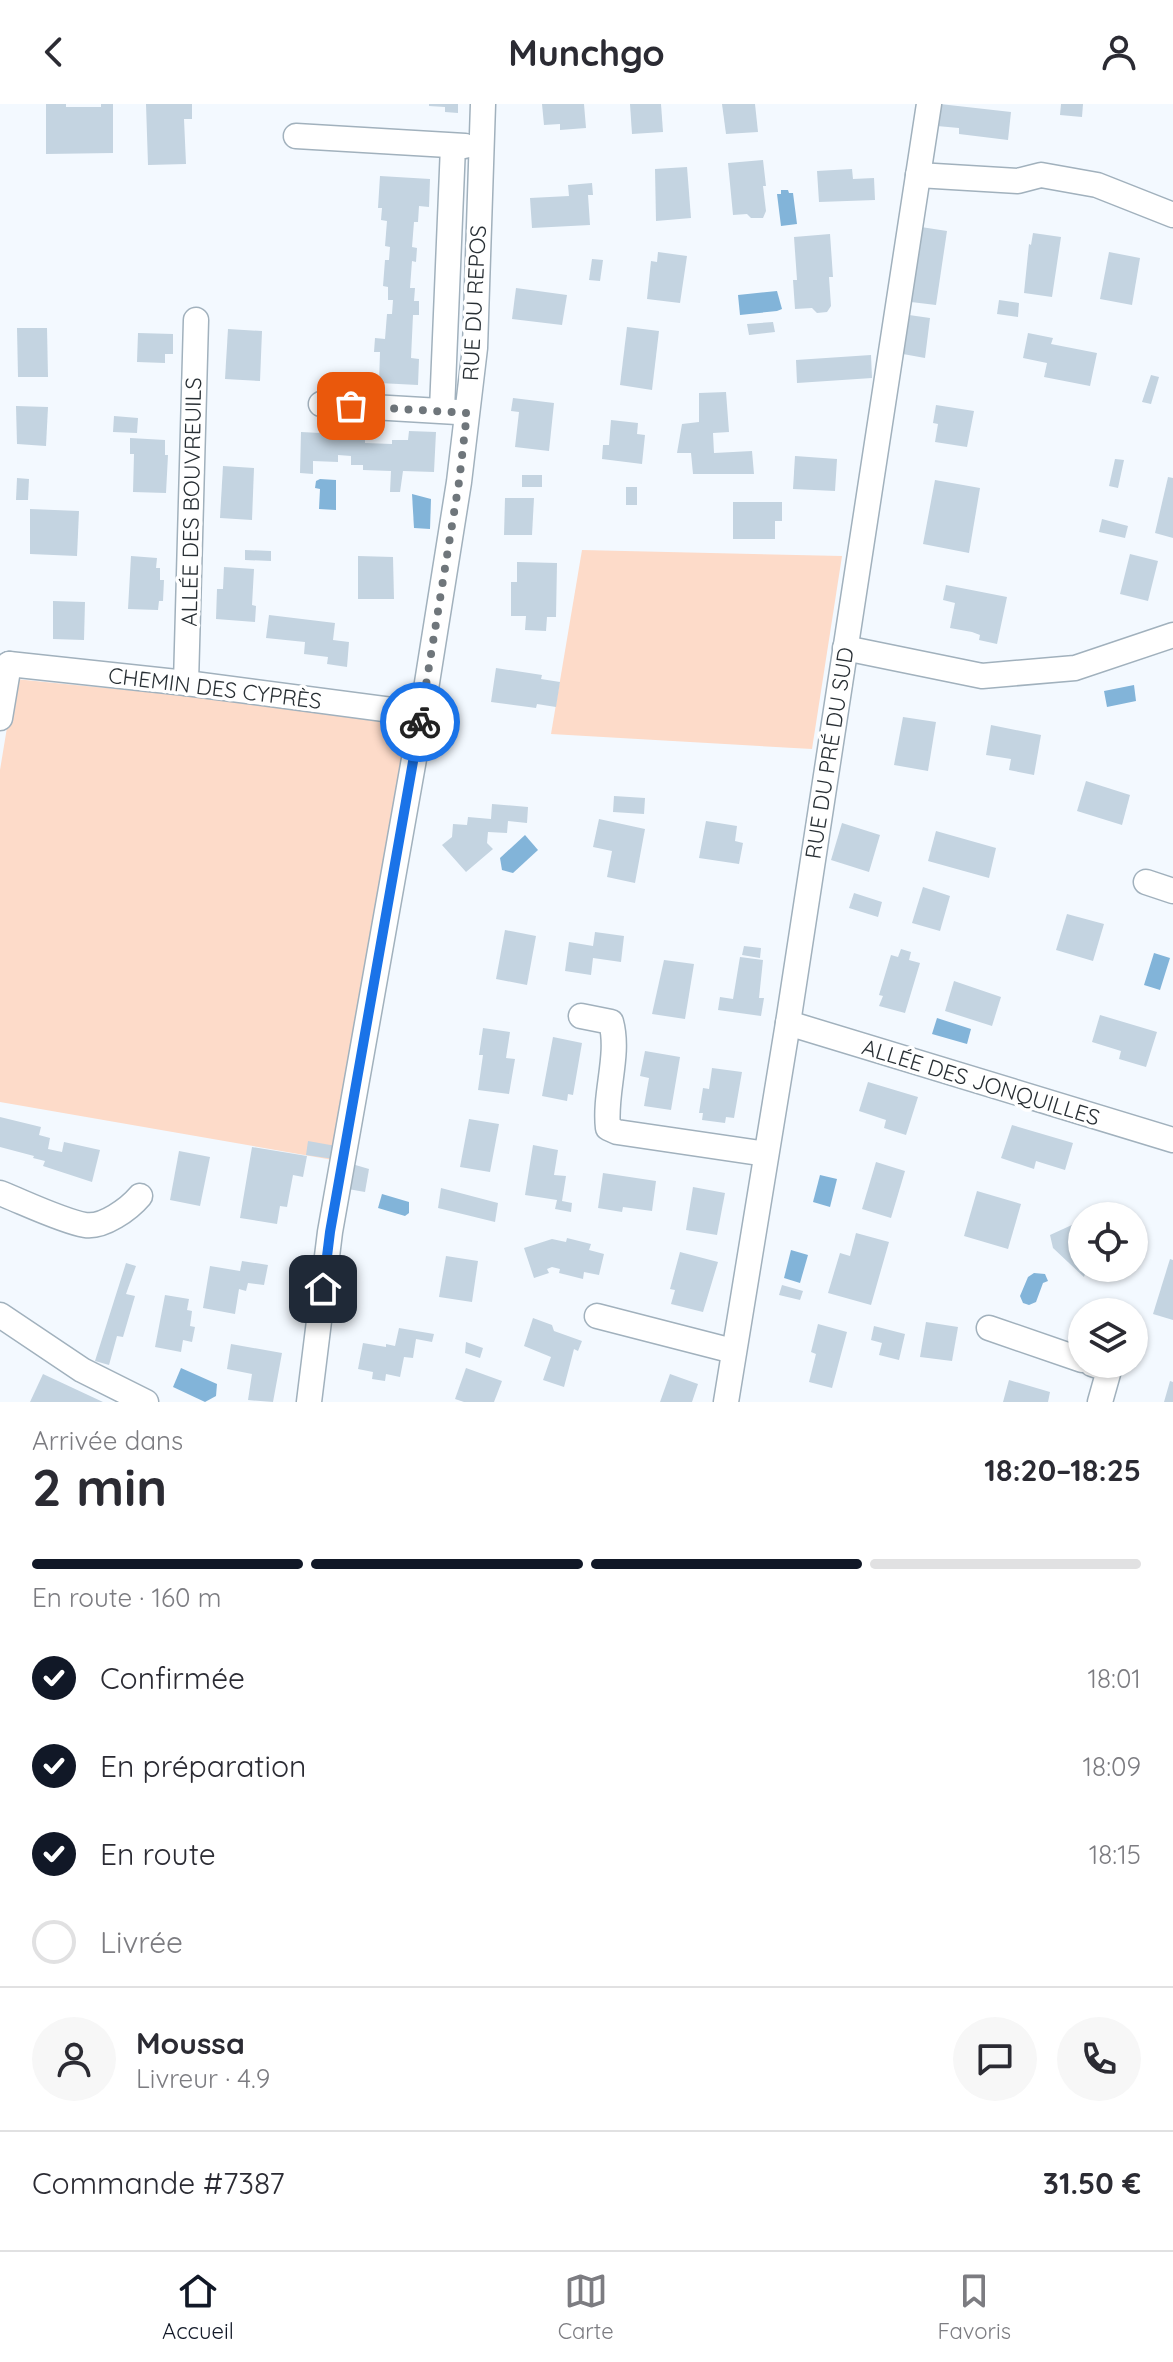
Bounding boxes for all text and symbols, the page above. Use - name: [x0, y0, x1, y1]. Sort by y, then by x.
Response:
- icon: back: [32, 30, 76, 74]
- text: Munchgo: [508, 30, 665, 75]
- icon: person: [1097, 30, 1141, 74]
- street label: RUE DU REPOS: [456, 224, 492, 382]
- pin: [317, 372, 385, 440]
- street label: ALLÉE DES BOUVREUILS: [175, 377, 207, 627]
- icon: bag: [329, 384, 373, 428]
- street label: RUE DU PRÉ DU SUD: [798, 645, 860, 861]
- street label: CHEMIN DES CYPRÈS: [107, 661, 323, 715]
- courier: [380, 682, 460, 762]
- icon: bike: [398, 700, 442, 744]
- street label: ALLÉE DES JONQUILLES: [859, 1032, 1103, 1132]
- map controls: [1068, 1202, 1148, 1378]
- button: locate: [1068, 1202, 1148, 1282]
- pin: [289, 1255, 357, 1323]
- icon: home: [301, 1267, 345, 1311]
- button: layers: [1068, 1298, 1148, 1378]
- text: Arrivée dans: [32, 1424, 183, 1457]
- text: 18:20–18:25: [984, 1451, 1141, 1489]
- text: 2 min: [32, 1454, 167, 1519]
- text: En route · 160 m: [32, 1581, 221, 1614]
- icon: check: [32, 1656, 76, 1700]
- text: Confirmée: [100, 1659, 245, 1697]
- text: 18:01: [1087, 1662, 1141, 1695]
- icon: check: [32, 1744, 76, 1788]
- text: En préparation: [100, 1747, 306, 1785]
- text: 18:09: [1082, 1750, 1141, 1783]
- icon: check: [32, 1832, 76, 1876]
- text: En route: [100, 1835, 216, 1873]
- text: 18:15: [1089, 1838, 1141, 1871]
- text: Livrée: [100, 1923, 183, 1961]
- button: person: [32, 2017, 116, 2101]
- button: chat: [953, 2017, 1037, 2101]
- button: phone: [1057, 2017, 1141, 2101]
- text: Moussa: [136, 2024, 245, 2062]
- text: Livreur · 4.9: [136, 2062, 270, 2095]
- text: Commande #7387: [32, 2164, 285, 2202]
- text: 31.50 €: [1043, 2164, 1141, 2202]
- tab: Accueil: [162, 2269, 234, 2345]
- tab: Carte: [558, 2269, 614, 2345]
- tab: Favoris: [938, 2269, 1011, 2345]

